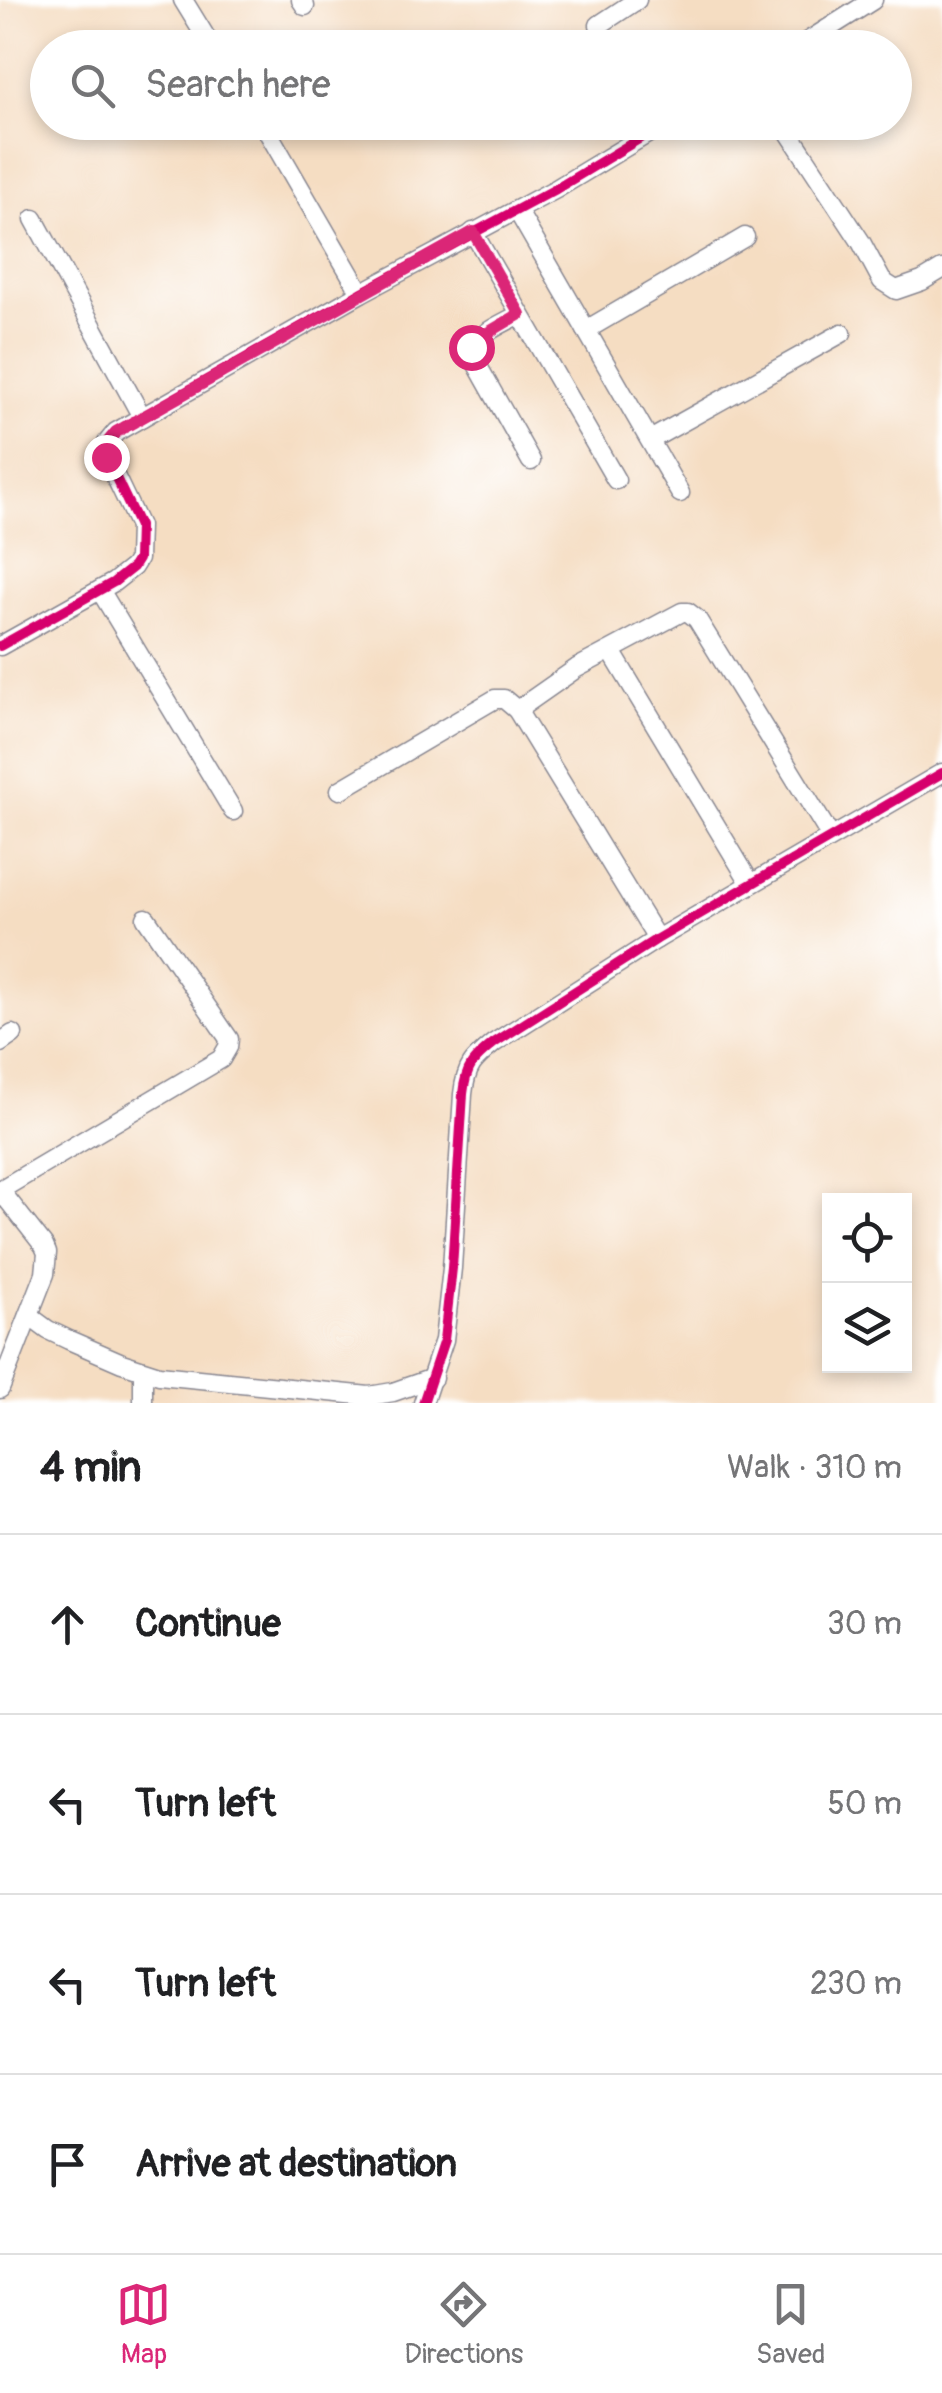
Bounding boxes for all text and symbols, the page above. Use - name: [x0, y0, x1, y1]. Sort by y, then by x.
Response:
- search box: [30, 30, 912, 140]
- icon: search: [65, 58, 120, 113]
- text: Search here: [145, 61, 331, 109]
- route start: [449, 325, 495, 371]
- route end: [84, 435, 130, 481]
- map controls: [822, 1193, 912, 1373]
- button: locate: [822, 1193, 912, 1283]
- button: layers: [822, 1283, 912, 1373]
- text: 4 min: [40, 1442, 142, 1494]
- text: Walk · 310 m: [727, 1448, 902, 1488]
- icon: ahead: [40, 1597, 95, 1652]
- text: Continue: [135, 1600, 281, 1648]
- text: 30 m: [827, 1604, 902, 1644]
- icon: left: [40, 1777, 95, 1832]
- text: Turn left: [135, 1780, 276, 1828]
- text: 50 m: [827, 1784, 902, 1824]
- icon: left: [40, 1957, 95, 2012]
- text: Turn left: [135, 1960, 276, 2008]
- text: 230 m: [810, 1964, 902, 2004]
- icon: arrive: [40, 2137, 95, 2192]
- text: Arrive at destination: [135, 2140, 457, 2188]
- tab: Map: [116, 2277, 171, 2372]
- tab: Directions: [404, 2277, 523, 2372]
- tab: Saved: [756, 2277, 826, 2372]

